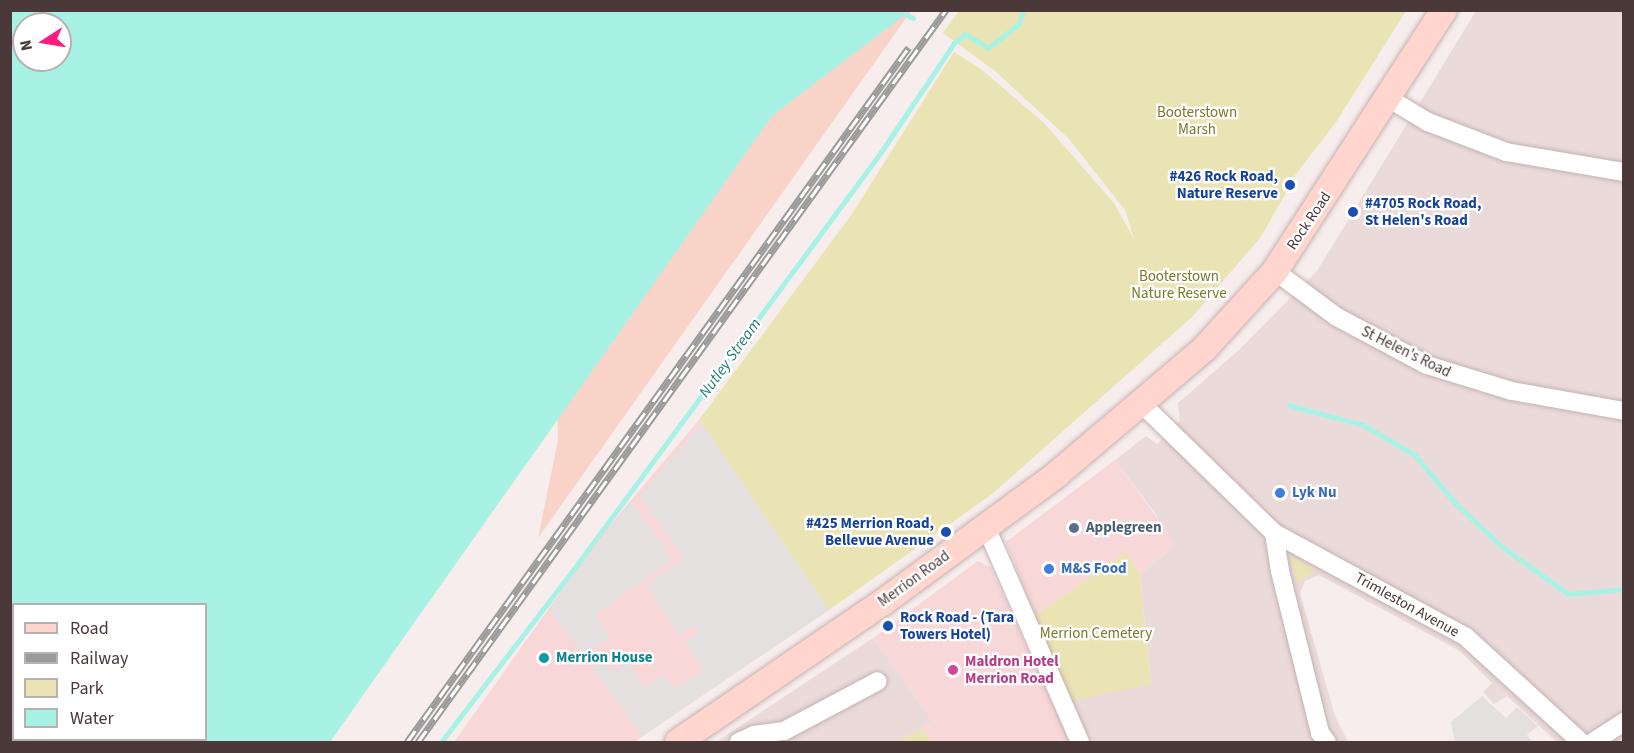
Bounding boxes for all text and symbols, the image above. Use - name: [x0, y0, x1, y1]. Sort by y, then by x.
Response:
- north arrow: [12, 12, 72, 72]
- text: N: [14, 38, 38, 53]
- park label: Booterstown Marsh: [1157, 103, 1237, 138]
- place label: #426 Rock Road, Nature Reserve: [1170, 167, 1278, 202]
- marker: #426 Rock Road, Nature Reserve: [1283, 178, 1297, 192]
- street label: Rock Road: [1283, 189, 1335, 253]
- place label: #4705 Rock Road, St Helen's Road: [1365, 194, 1481, 229]
- marker: #4705 Rock Road, St Helen's Road: [1346, 205, 1360, 219]
- park label: Booterstown Nature Reserve: [1131, 267, 1227, 302]
- water label: Nutley Stream: [695, 315, 765, 401]
- street label: St Helen's Road: [1358, 323, 1454, 381]
- place label: Lyk Nu: [1292, 484, 1337, 502]
- marker: Lyk Nu: [1273, 486, 1287, 500]
- place label: #425 Merrion Road, Bellevue Avenue: [806, 514, 934, 549]
- place label: Applegreen: [1086, 519, 1162, 537]
- marker: Applegreen: [1067, 521, 1081, 535]
- marker: #425 Merrion Road, Bellevue Avenue: [939, 525, 953, 539]
- street label: Merrion Road: [875, 547, 953, 611]
- place label: M&S Food: [1061, 560, 1127, 578]
- marker: M&S Food: [1042, 562, 1056, 576]
- street label: Trimleston Avenue: [1352, 569, 1462, 641]
- legend: [12, 603, 207, 741]
- place label: Rock Road - (Tara Towers Hotel): [900, 608, 1014, 643]
- text: Road: [70, 616, 109, 641]
- marker: Rock Road - (Tara Towers Hotel): [881, 619, 895, 633]
- park label: Merrion Cemetery: [1040, 625, 1152, 643]
- text: Railway: [70, 646, 129, 671]
- place label: Merrion House: [556, 649, 653, 667]
- marker: Merrion House: [537, 651, 551, 665]
- place label: Maldron Hotel Merrion Road: [965, 652, 1059, 687]
- marker: Maldron Hotel Merrion Road: [946, 663, 960, 677]
- text: Park: [70, 676, 104, 701]
- text: Water: [70, 706, 114, 731]

